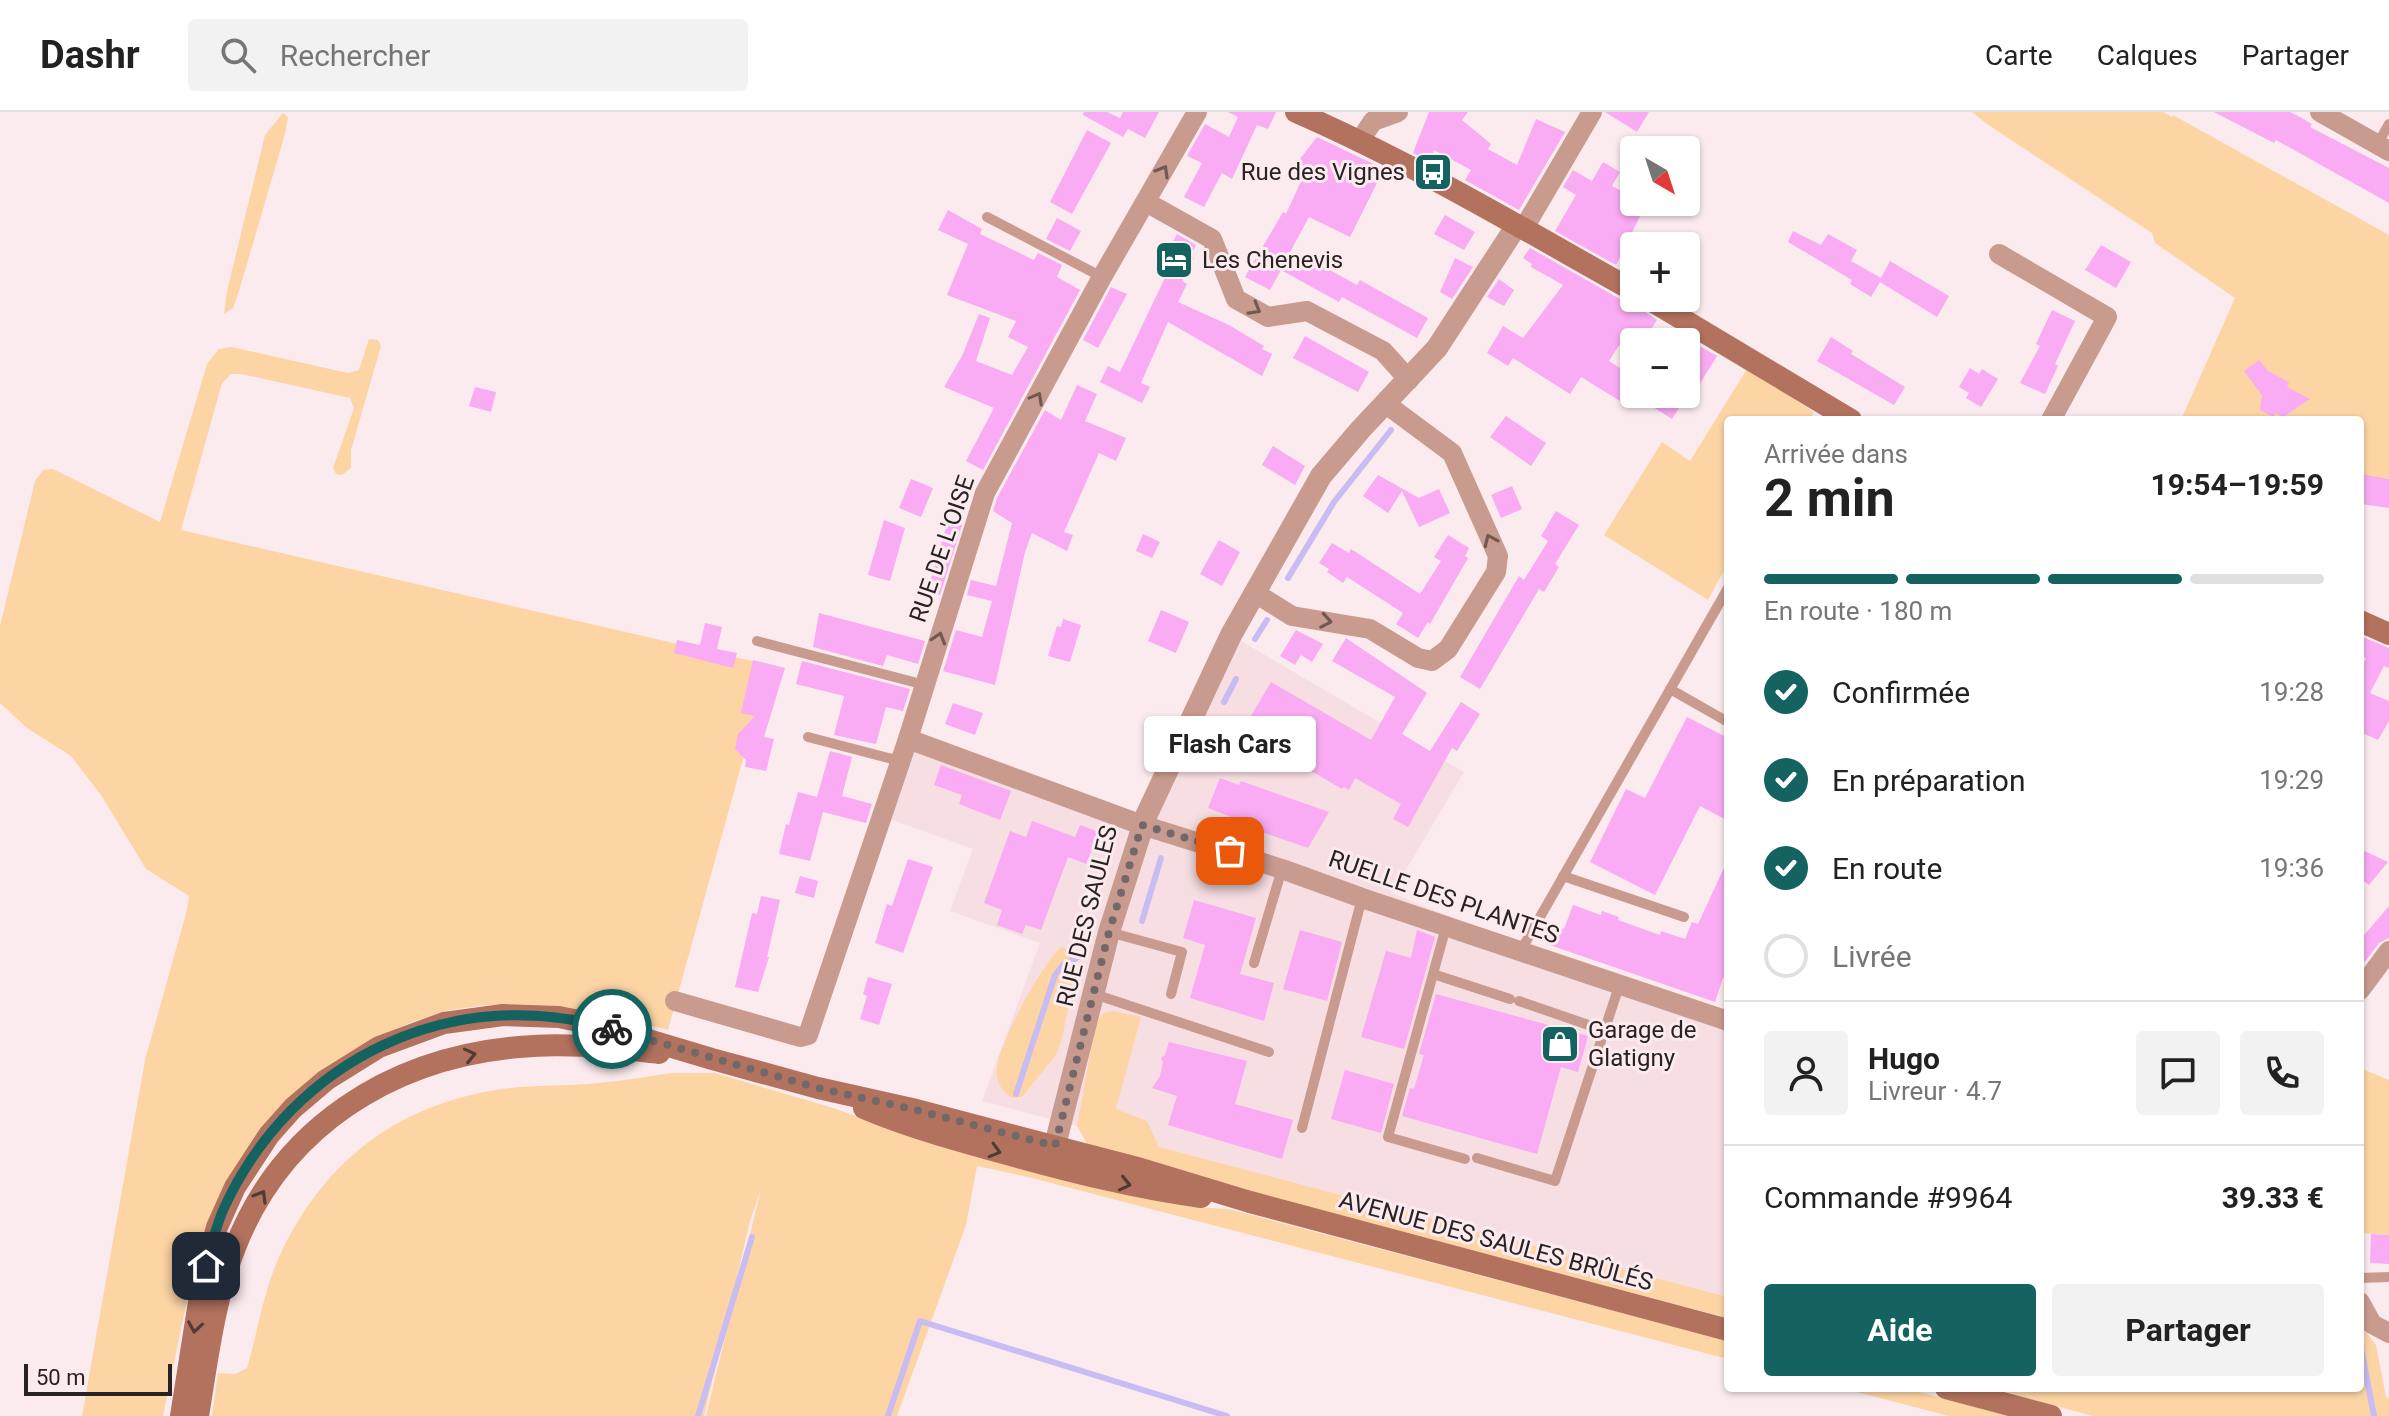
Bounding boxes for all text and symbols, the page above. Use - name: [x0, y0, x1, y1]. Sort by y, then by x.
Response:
- search box: [188, 19, 748, 91]
- text: Dashr: [40, 33, 140, 77]
- icon: search: [216, 33, 260, 77]
- text: Rechercher: [280, 38, 430, 73]
- text: Carte: [1985, 39, 2053, 72]
- text: Calques: [2097, 39, 2198, 72]
- text: Partager: [2242, 39, 2349, 72]
- north arrow: [1620, 136, 1700, 216]
- map controls: [1620, 136, 1700, 408]
- bus stop icon: Rue des Vignes: [1412, 151, 1454, 193]
- place label: Rue des Vignes: [1241, 158, 1405, 186]
- one-way arrow: [1153, 165, 1169, 180]
- button: +: [1620, 232, 1700, 312]
- hotel icon: Les Chenevis: [1153, 239, 1195, 281]
- place label: Les Chenevis: [1202, 246, 1343, 274]
- one-way arrow: [1246, 299, 1261, 315]
- button: −: [1620, 328, 1700, 408]
- one-way arrow: [1027, 391, 1042, 406]
- text: Arrivée dans: [1764, 439, 1908, 469]
- text: 19:54–19:59: [2150, 467, 2324, 502]
- text: 2 min: [1764, 468, 1895, 529]
- street label: RUE DE L'OISE: [904, 472, 980, 626]
- one-way arrow: [1484, 534, 1500, 548]
- text: En route · 180 m: [1764, 596, 1952, 626]
- one-way arrow: [1319, 612, 1333, 629]
- one-way arrow: [930, 631, 946, 645]
- icon: check: [1764, 670, 1808, 714]
- text: Confirmée: [1832, 675, 1970, 710]
- text: 19:28: [2259, 677, 2324, 707]
- callout: Flash Cars: [1144, 715, 1316, 771]
- text: Flash Cars: [1168, 729, 1292, 759]
- icon: check: [1764, 758, 1808, 802]
- text: En préparation: [1832, 763, 2026, 798]
- text: 19:29: [2259, 765, 2324, 795]
- pin: [1196, 817, 1264, 885]
- street label: RUE DES SAULES: [1051, 823, 1123, 1009]
- icon: bag: [1208, 829, 1252, 873]
- street label: RUELLE DES PLANTES: [1325, 844, 1563, 950]
- icon: check: [1764, 846, 1808, 890]
- text: En route: [1832, 851, 1942, 886]
- text: 19:36: [2259, 853, 2324, 883]
- text: Livrée: [1832, 939, 1912, 974]
- courier: [572, 989, 652, 1069]
- icon: bike: [590, 1007, 634, 1051]
- place label: Garage de Glatigny: [1588, 1016, 1697, 1072]
- shop icon: Garage de Glatigny: [1539, 1023, 1581, 1065]
- button: person: [1764, 1031, 1848, 1115]
- button: chat: [2136, 1031, 2220, 1115]
- button: phone: [2240, 1031, 2324, 1115]
- text: Hugo: [1868, 1041, 1940, 1076]
- one-way arrow: [463, 1047, 477, 1064]
- text: Livreur · 4.7: [1868, 1076, 2002, 1106]
- one-way arrow: [988, 1142, 1002, 1158]
- one-way arrow: [1118, 1175, 1132, 1192]
- text: Commande #9964: [1764, 1180, 2012, 1215]
- text: 39.33 €: [2222, 1180, 2324, 1215]
- street label: AVENUE DES SAULES BRÛLÉS: [1336, 1186, 1656, 1296]
- one-way arrow: [251, 1190, 266, 1205]
- pin: [172, 1232, 240, 1300]
- icon: home: [184, 1244, 228, 1288]
- button: Aide: [1764, 1284, 2036, 1376]
- button: Partager: [2052, 1284, 2324, 1376]
- one-way arrow: [187, 1320, 204, 1333]
- scale bar: [24, 1360, 172, 1396]
- text: 50 m: [36, 1365, 85, 1390]

